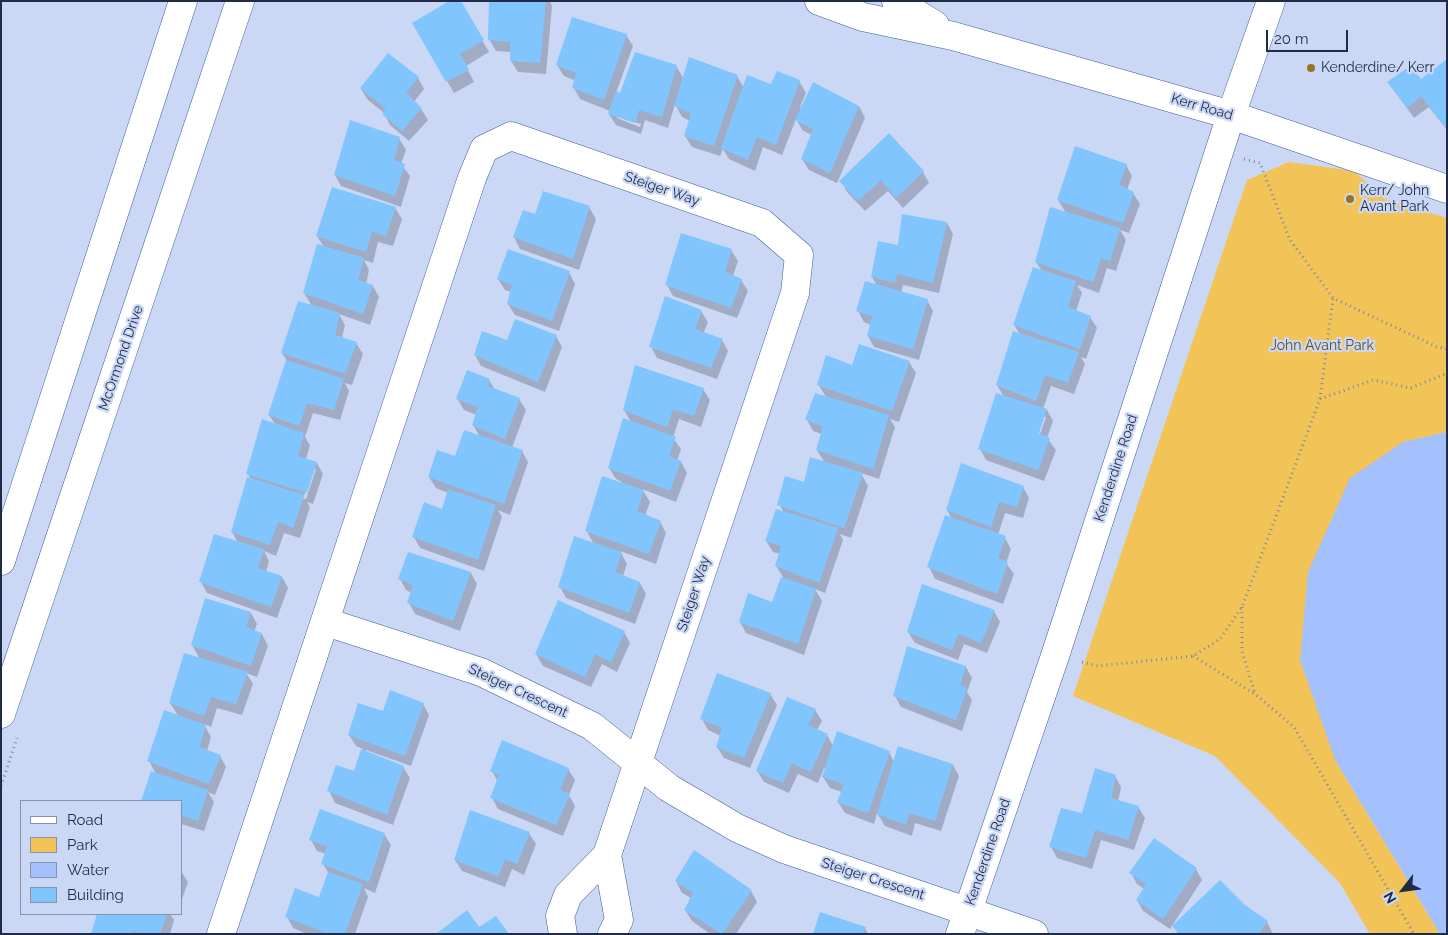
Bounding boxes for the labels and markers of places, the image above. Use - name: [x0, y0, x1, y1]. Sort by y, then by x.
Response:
- place label: Kenderdine/ Kerr: [1321, 60, 1434, 76]
- marker: Kenderdine/ Kerr: [1305, 62, 1317, 74]
- place label: Kerr/ John Avant Park: [1360, 183, 1429, 216]
- marker: Kerr/ John Avant Park: [1344, 193, 1356, 205]

